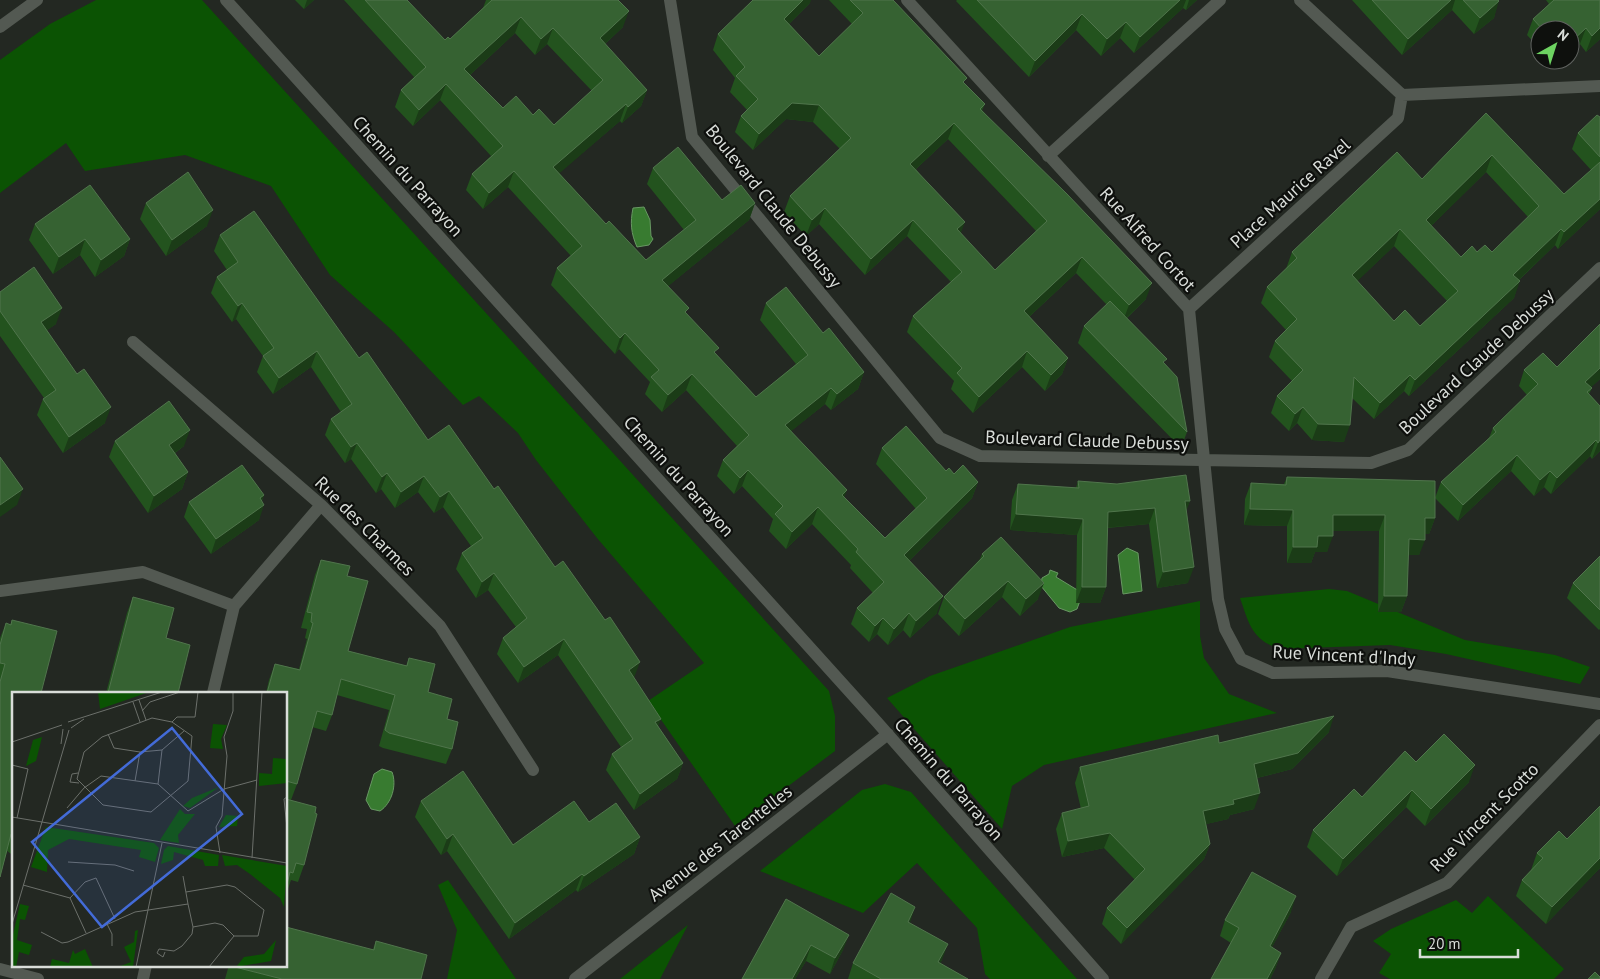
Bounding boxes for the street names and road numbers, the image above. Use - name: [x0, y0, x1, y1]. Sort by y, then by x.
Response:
- street label: Chemin du Parrayon: [348, 111, 468, 241]
- street label: Boulevard Claude Debussy: [701, 120, 847, 293]
- street label: Place Maurice Ravel: [1225, 133, 1355, 253]
- street label: Rue Alfred Cortot: [1095, 182, 1201, 296]
- street label: Boulevard Claude Debussy: [1394, 283, 1559, 439]
- street label: Chemin du Parrayon: [619, 411, 739, 541]
- street label: Boulevard Claude Debussy: [985, 425, 1190, 455]
- street label: Rue des Charmes: [310, 471, 420, 581]
- street label: Rue Vincent d'Indy: [1272, 640, 1417, 670]
- street label: Chemin du Parrayon: [890, 713, 1008, 845]
- street label: Rue Vincent Scotto: [1425, 758, 1543, 876]
- street label: Avenue des Tarentelles: [644, 780, 796, 906]

